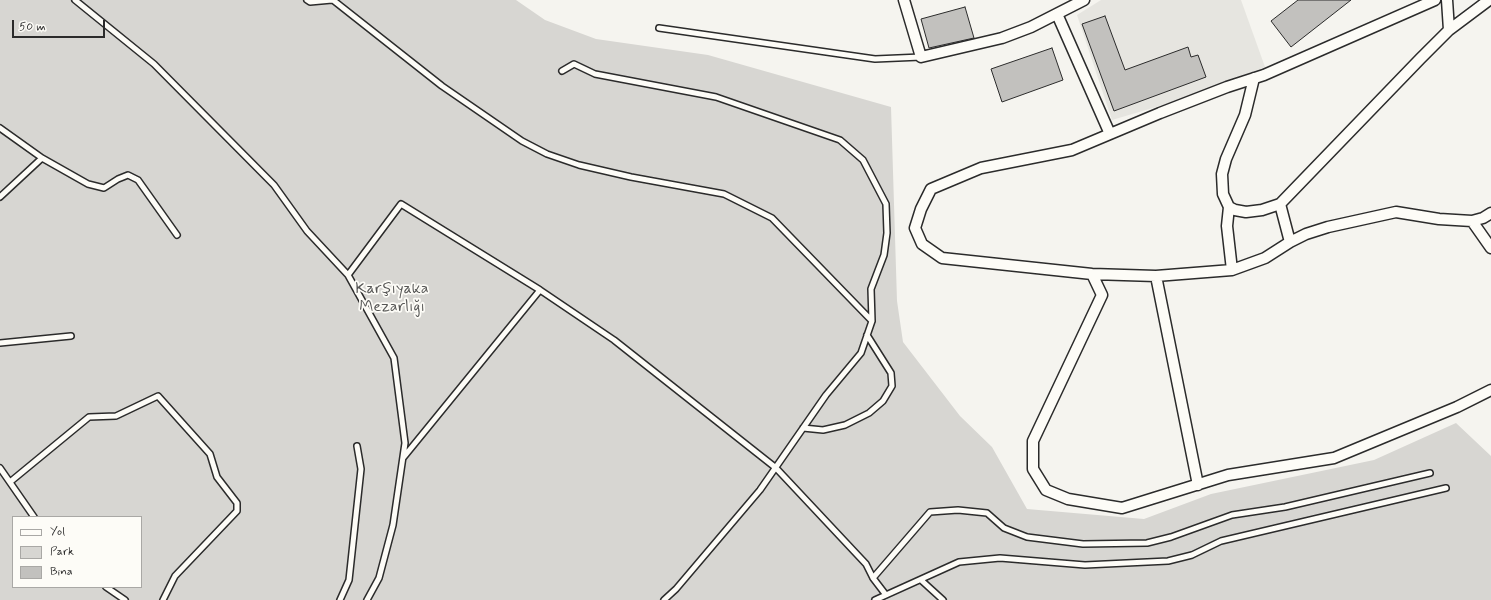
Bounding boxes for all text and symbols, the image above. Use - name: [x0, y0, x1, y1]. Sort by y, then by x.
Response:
- scale bar: [14, 12, 107, 38]
- text: 50 m: [19, 19, 46, 35]
- park label: Karşıyaka Mezarlığı: [355, 280, 429, 318]
- legend: [12, 516, 142, 588]
- text: Yol: [50, 524, 65, 540]
- text: Park: [50, 544, 74, 560]
- text: Bina: [50, 564, 73, 580]

